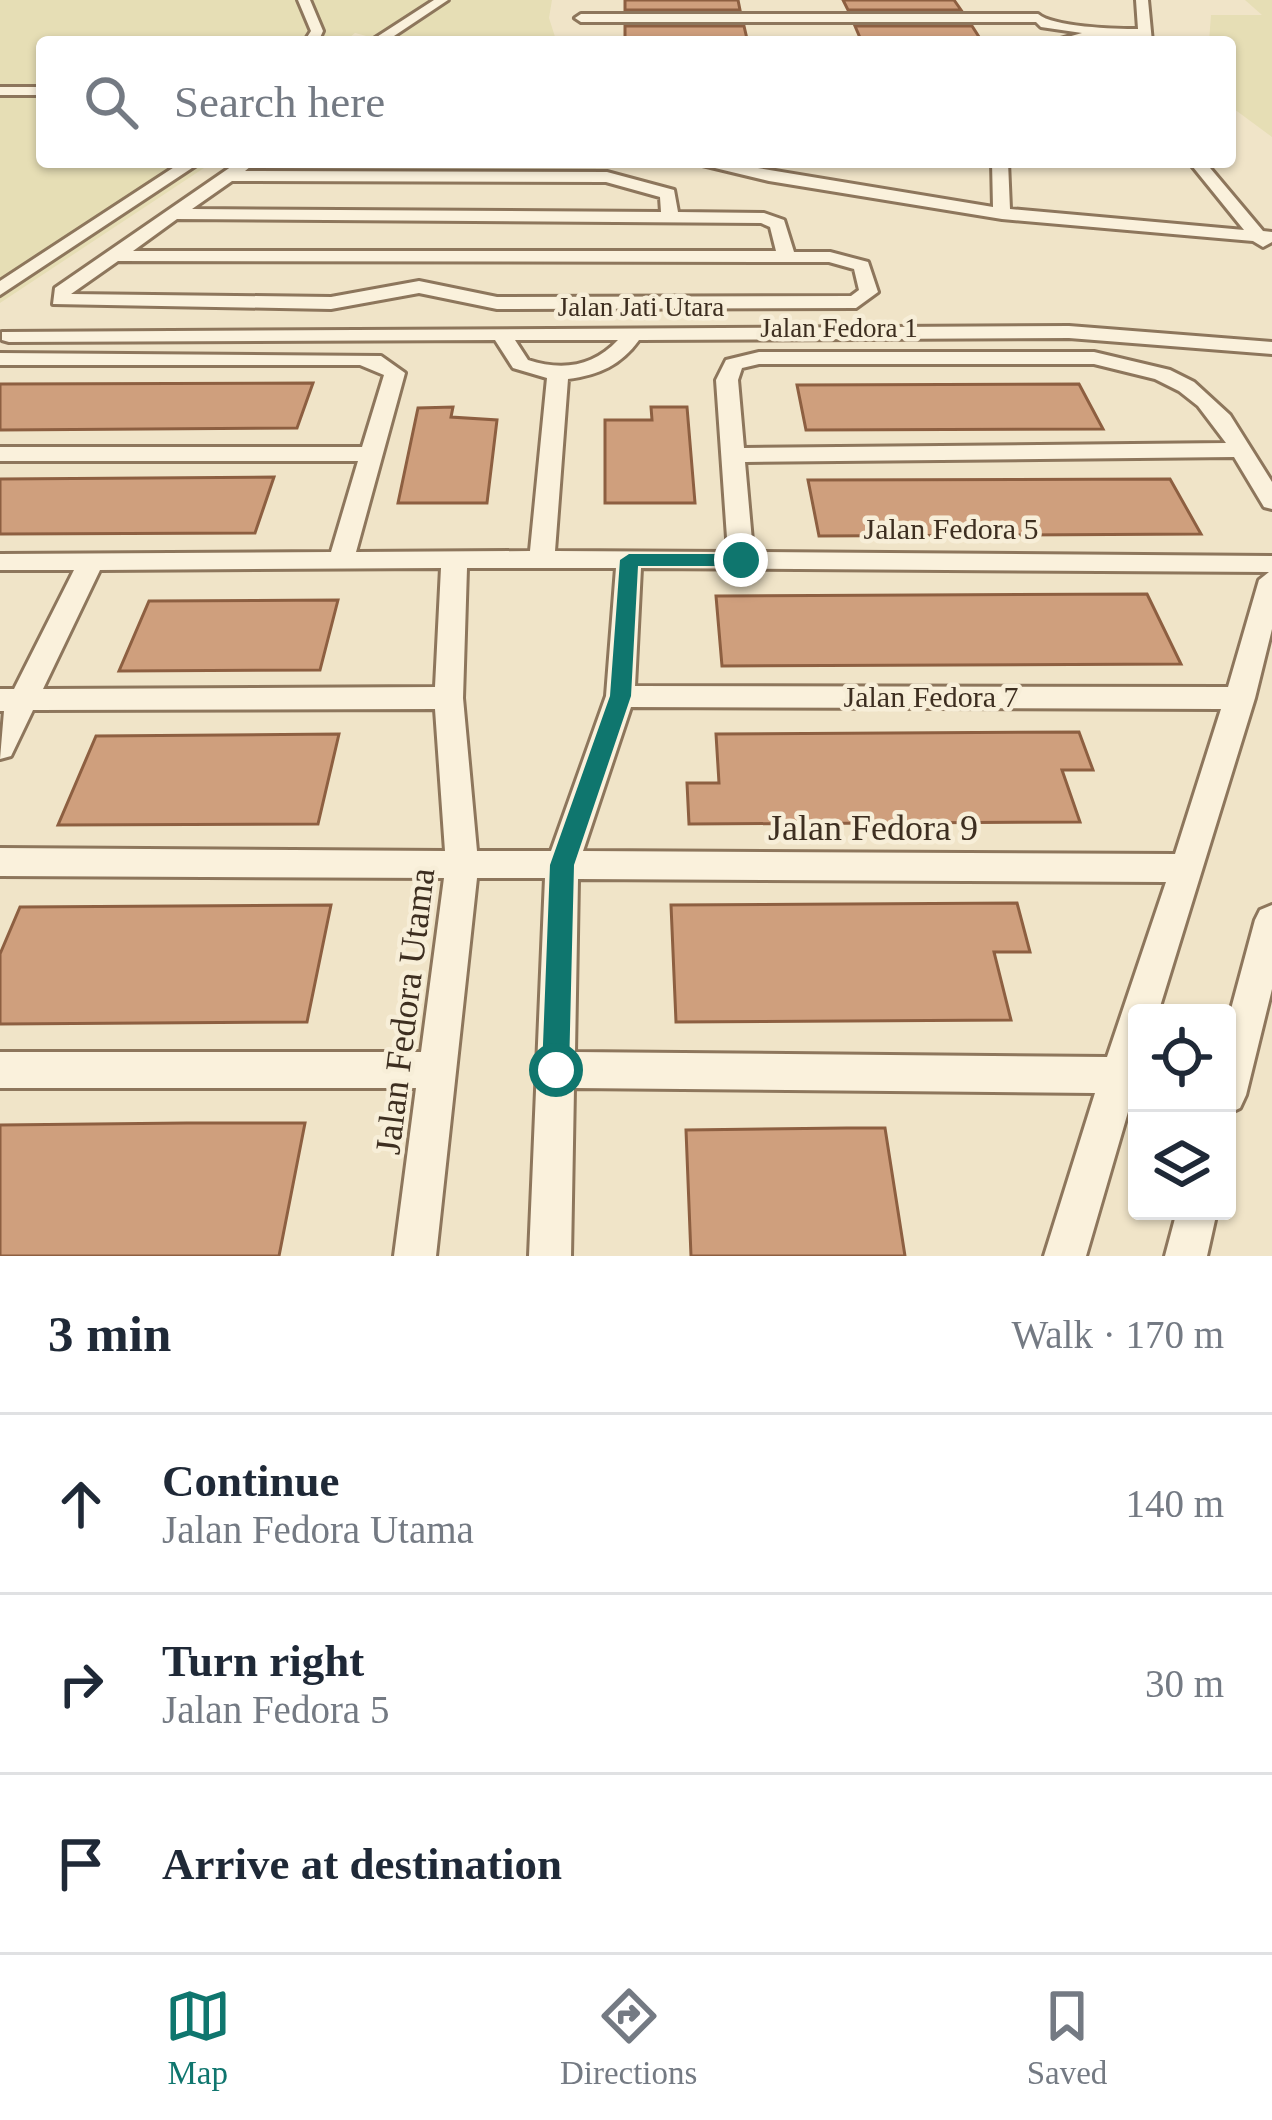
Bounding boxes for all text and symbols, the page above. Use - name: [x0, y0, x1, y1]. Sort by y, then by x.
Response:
- search box: [36, 36, 1236, 168]
- icon: search: [78, 69, 144, 135]
- text: Search here: [174, 77, 385, 127]
- street label: Jalan Jati Utara: [558, 292, 724, 322]
- street label: Jalan Fedora 1: [760, 313, 918, 343]
- street label: Jalan Fedora 5: [864, 512, 1038, 545]
- route end: [714, 533, 768, 587]
- street label: Jalan Fedora 7: [844, 680, 1018, 713]
- street label: Jalan Fedora 9: [768, 808, 978, 848]
- street label: Jalan Fedora Utama: [368, 866, 442, 1156]
- map controls: [1128, 1004, 1236, 1220]
- button: locate: [1128, 1004, 1236, 1112]
- route start: [529, 1043, 583, 1097]
- button: layers: [1128, 1112, 1236, 1220]
- text: 3 min: [48, 1306, 171, 1362]
- text: Walk · 170 m: [1012, 1313, 1224, 1356]
- text: Continue: [162, 1456, 340, 1506]
- icon: ahead: [48, 1471, 114, 1537]
- text: 140 m: [1125, 1482, 1224, 1525]
- text: Jalan Fedora Utama: [162, 1508, 474, 1551]
- text: Turn right: [162, 1636, 364, 1686]
- icon: right: [48, 1651, 114, 1717]
- text: 30 m: [1145, 1662, 1224, 1705]
- text: Jalan Fedora 5: [162, 1688, 389, 1731]
- icon: arrive: [48, 1831, 114, 1897]
- text: Arrive at destination: [162, 1839, 562, 1889]
- tab: Map: [165, 1983, 231, 2092]
- tab: Directions: [560, 1983, 697, 2092]
- tab: Saved: [1027, 1983, 1107, 2092]

